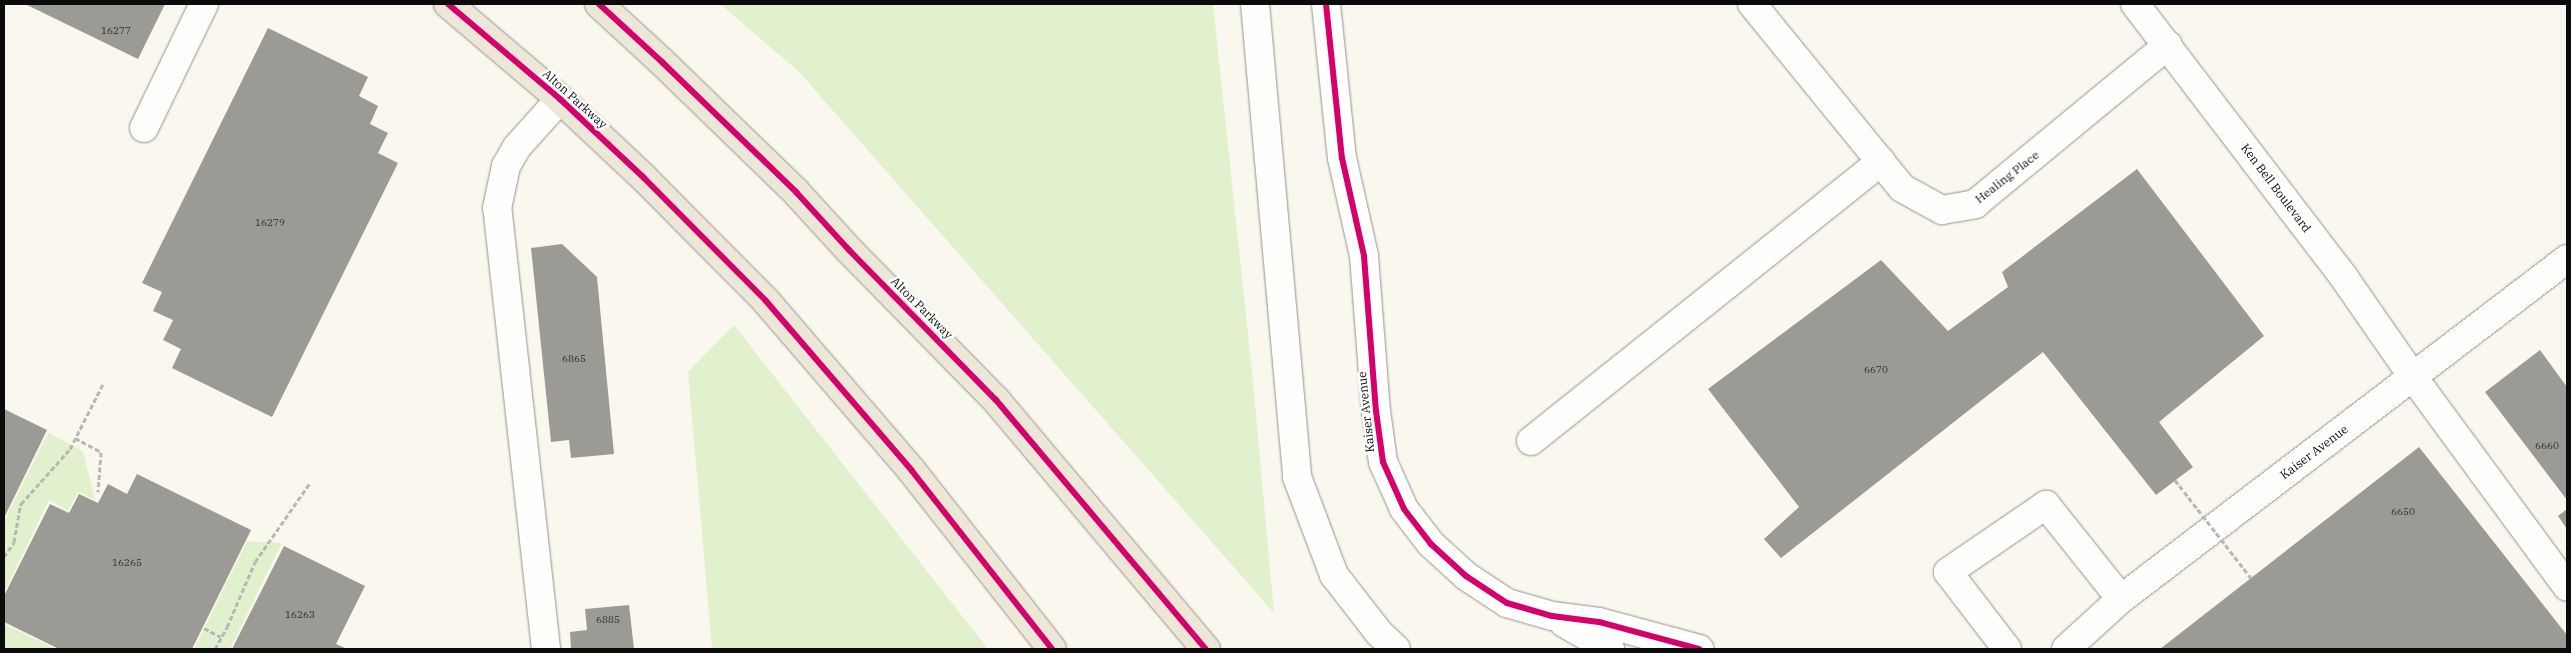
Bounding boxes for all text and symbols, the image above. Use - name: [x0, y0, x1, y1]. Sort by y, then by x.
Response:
- house number: 16277: [101, 25, 131, 37]
- street label: Alton Parkway: [540, 66, 610, 132]
- street label: Ken Bell Boulevard: [2238, 141, 2314, 235]
- street label: Healing Place: [1972, 148, 2042, 206]
- house number: 16279: [255, 217, 285, 229]
- street label: Alton Parkway: [888, 274, 956, 342]
- house number: 6865: [562, 353, 586, 365]
- house number: 6670: [1864, 364, 1888, 376]
- street label: Kaiser Avenue: [1355, 371, 1377, 453]
- street label: Kaiser Avenue: [2277, 422, 2351, 482]
- house number: 6660: [2535, 440, 2559, 452]
- house number: 6650: [2391, 506, 2415, 518]
- house number: 16265: [112, 557, 142, 569]
- house number: 16263: [285, 609, 315, 621]
- house number: 6885: [596, 614, 620, 626]

